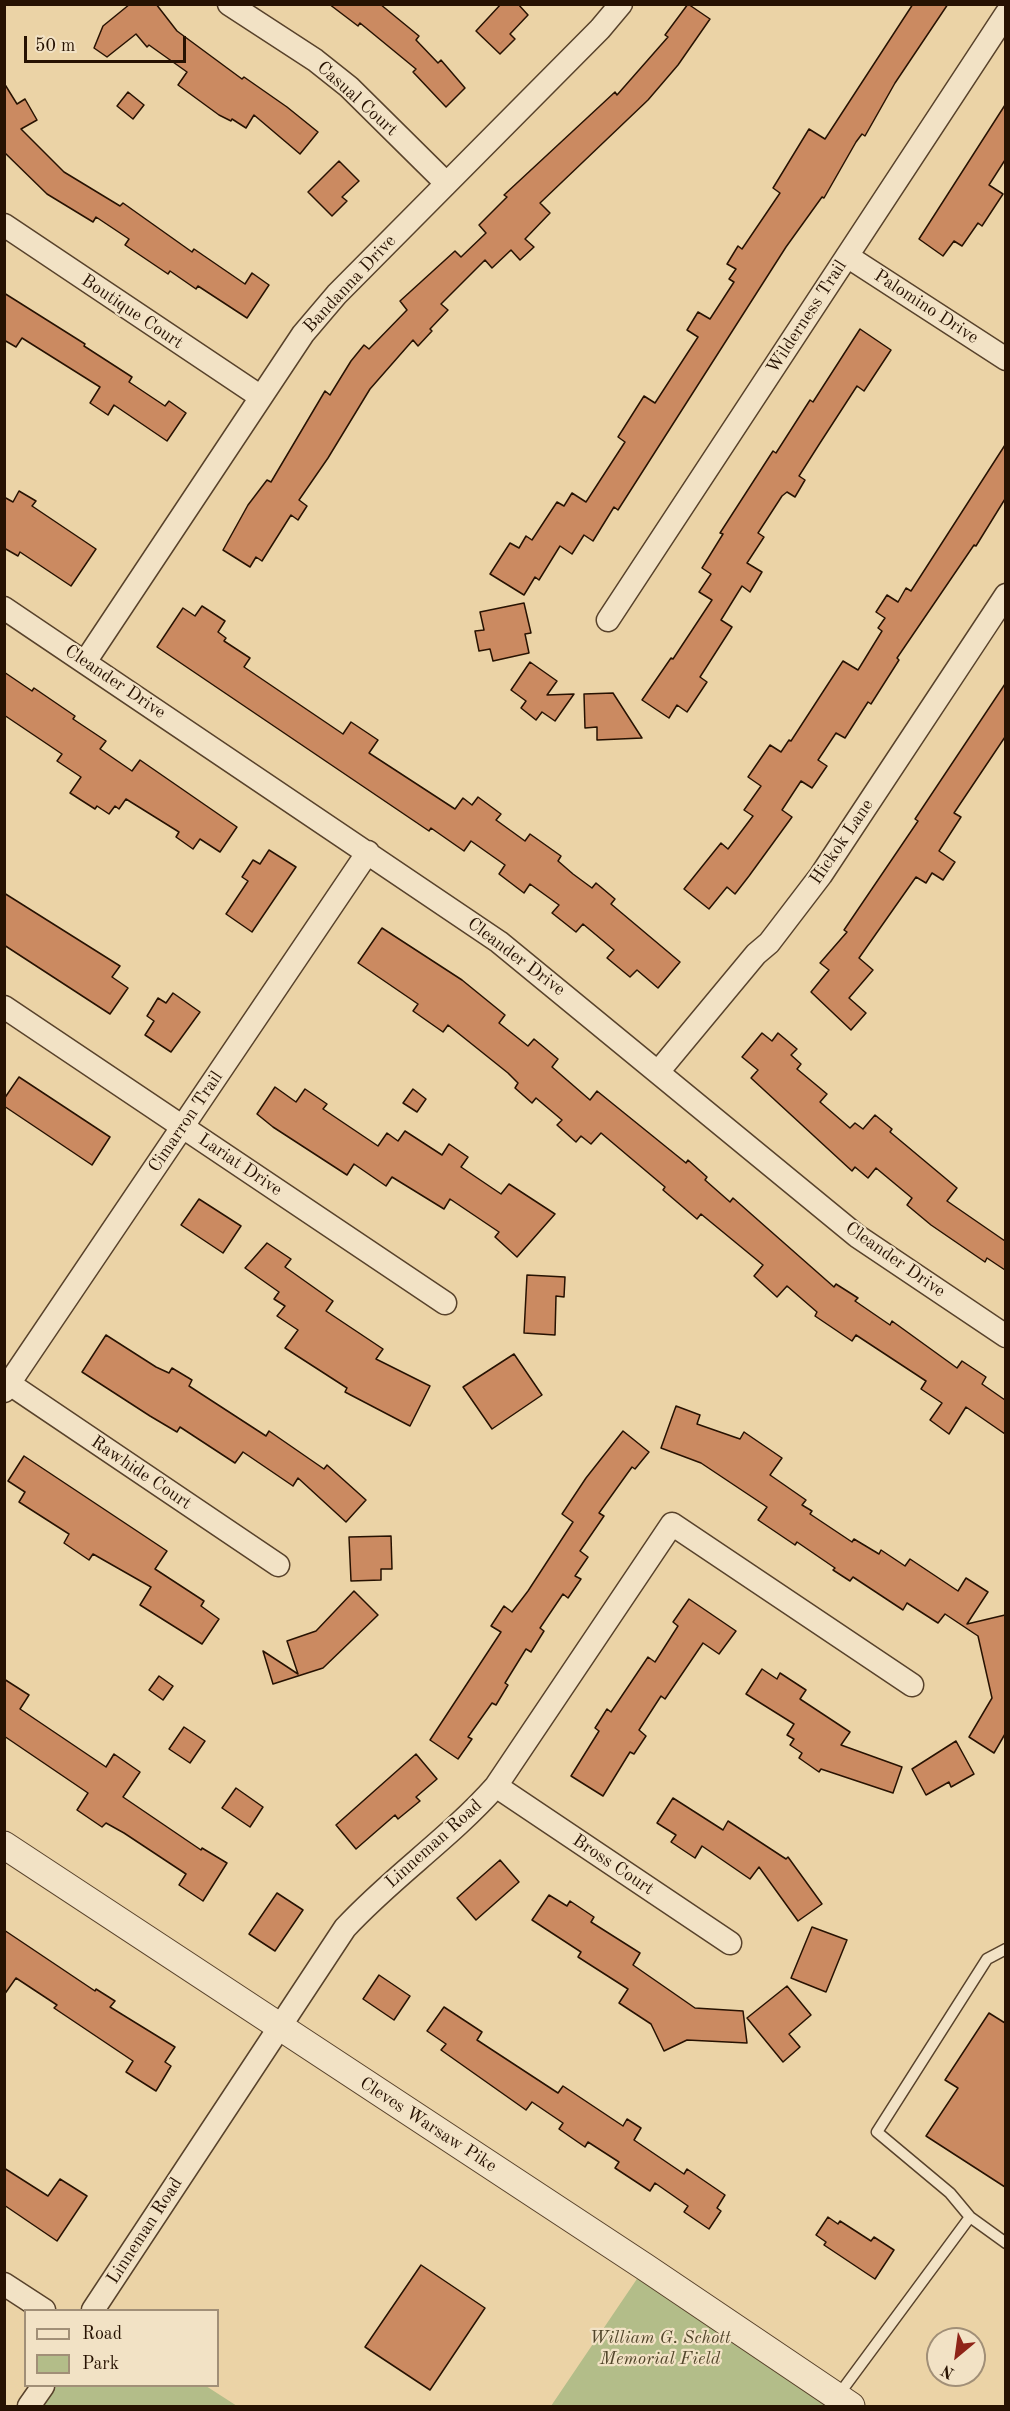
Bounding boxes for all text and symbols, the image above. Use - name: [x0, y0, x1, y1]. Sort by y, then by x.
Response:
- scale bar: [27, 24, 189, 62]
- text: 50 m: [35, 37, 75, 55]
- street label: Casual Court: [312, 57, 402, 141]
- street label: Bandanna Drive: [299, 231, 401, 337]
- street label: Wilderness Trail: [762, 256, 852, 378]
- street label: Palomino Drive: [870, 265, 982, 349]
- street label: Boutique Court: [77, 270, 187, 354]
- street label: Cleander Drive: [60, 640, 170, 724]
- street label: Hickok Lane: [805, 795, 879, 889]
- street label: Cleander Drive: [463, 913, 569, 1001]
- street label: Cimarron Trail: [144, 1067, 228, 1177]
- street label: Lariat Drive: [194, 1129, 286, 1201]
- street label: Cleander Drive: [841, 1218, 949, 1302]
- street label: Rawhide Court: [86, 1431, 196, 1515]
- street label: Linneman Road: [381, 1795, 487, 1893]
- street label: Bross Court: [568, 1830, 658, 1900]
- street label: Cleves Warsaw Pike: [355, 2073, 501, 2177]
- street label: Linneman Road: [103, 2174, 187, 2288]
- legend: [24, 2309, 219, 2387]
- text: Road: [82, 2325, 122, 2343]
- park label: William G. Schott Memorial Field: [589, 2327, 731, 2370]
- north arrow: [926, 2327, 986, 2387]
- text: Park: [82, 2355, 119, 2373]
- text: N: [939, 2361, 957, 2381]

